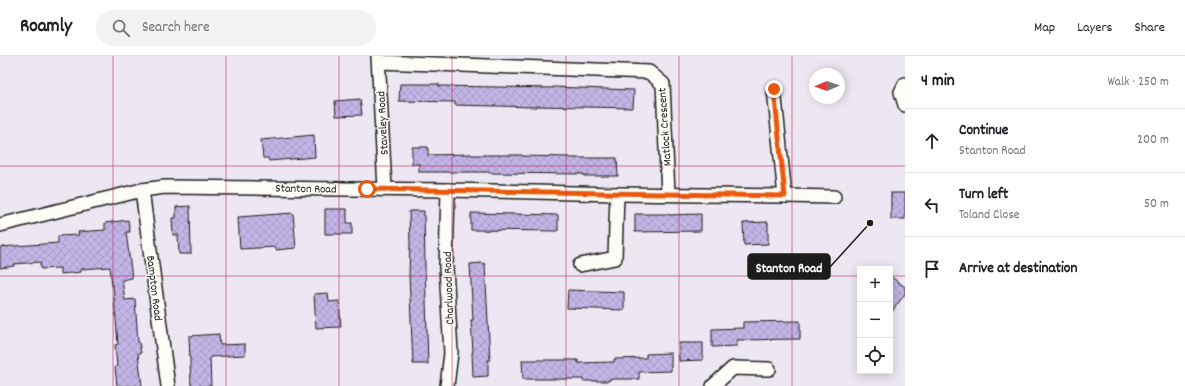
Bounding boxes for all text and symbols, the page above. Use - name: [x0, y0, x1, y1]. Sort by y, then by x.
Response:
- search box: [96, 10, 376, 46]
- text: Roamly: [20, 14, 72, 41]
- icon: search: [110, 17, 132, 39]
- text: Search here: [142, 17, 210, 39]
- text: Map: [1034, 18, 1055, 38]
- text: Layers: [1077, 18, 1112, 38]
- text: Share: [1134, 18, 1165, 38]
- north arrow: [809, 68, 845, 104]
- text: 4 min: [921, 70, 955, 94]
- text: Walk · 250 m: [1107, 73, 1169, 92]
- route end: [765, 80, 783, 98]
- street label: Matlock Crescent: [654, 87, 677, 167]
- street label: Staveley Road: [373, 91, 394, 155]
- text: Continue: [959, 120, 1008, 142]
- icon: ahead: [921, 130, 943, 152]
- text: 200 m: [1137, 131, 1169, 150]
- text: Stanton Road: [959, 142, 1026, 161]
- street label: Stanton Road: [275, 180, 337, 199]
- route start: [358, 180, 376, 198]
- text: Turn left: [959, 184, 1008, 206]
- icon: left: [921, 194, 943, 216]
- text: 50 m: [1144, 195, 1169, 214]
- text: Toland Close: [959, 206, 1020, 225]
- street label: Charlwood Road: [440, 251, 459, 325]
- callout: Stanton Road: [748, 254, 830, 279]
- street label: Bampton Road: [141, 255, 166, 322]
- icon: arrive: [921, 258, 943, 280]
- text: Arrive at destination: [959, 258, 1077, 280]
- text: Stanton Road: [756, 260, 822, 279]
- map controls: [857, 266, 893, 374]
- button: +: [857, 266, 893, 302]
- button: −: [857, 302, 893, 338]
- button: locate: [857, 338, 893, 374]

